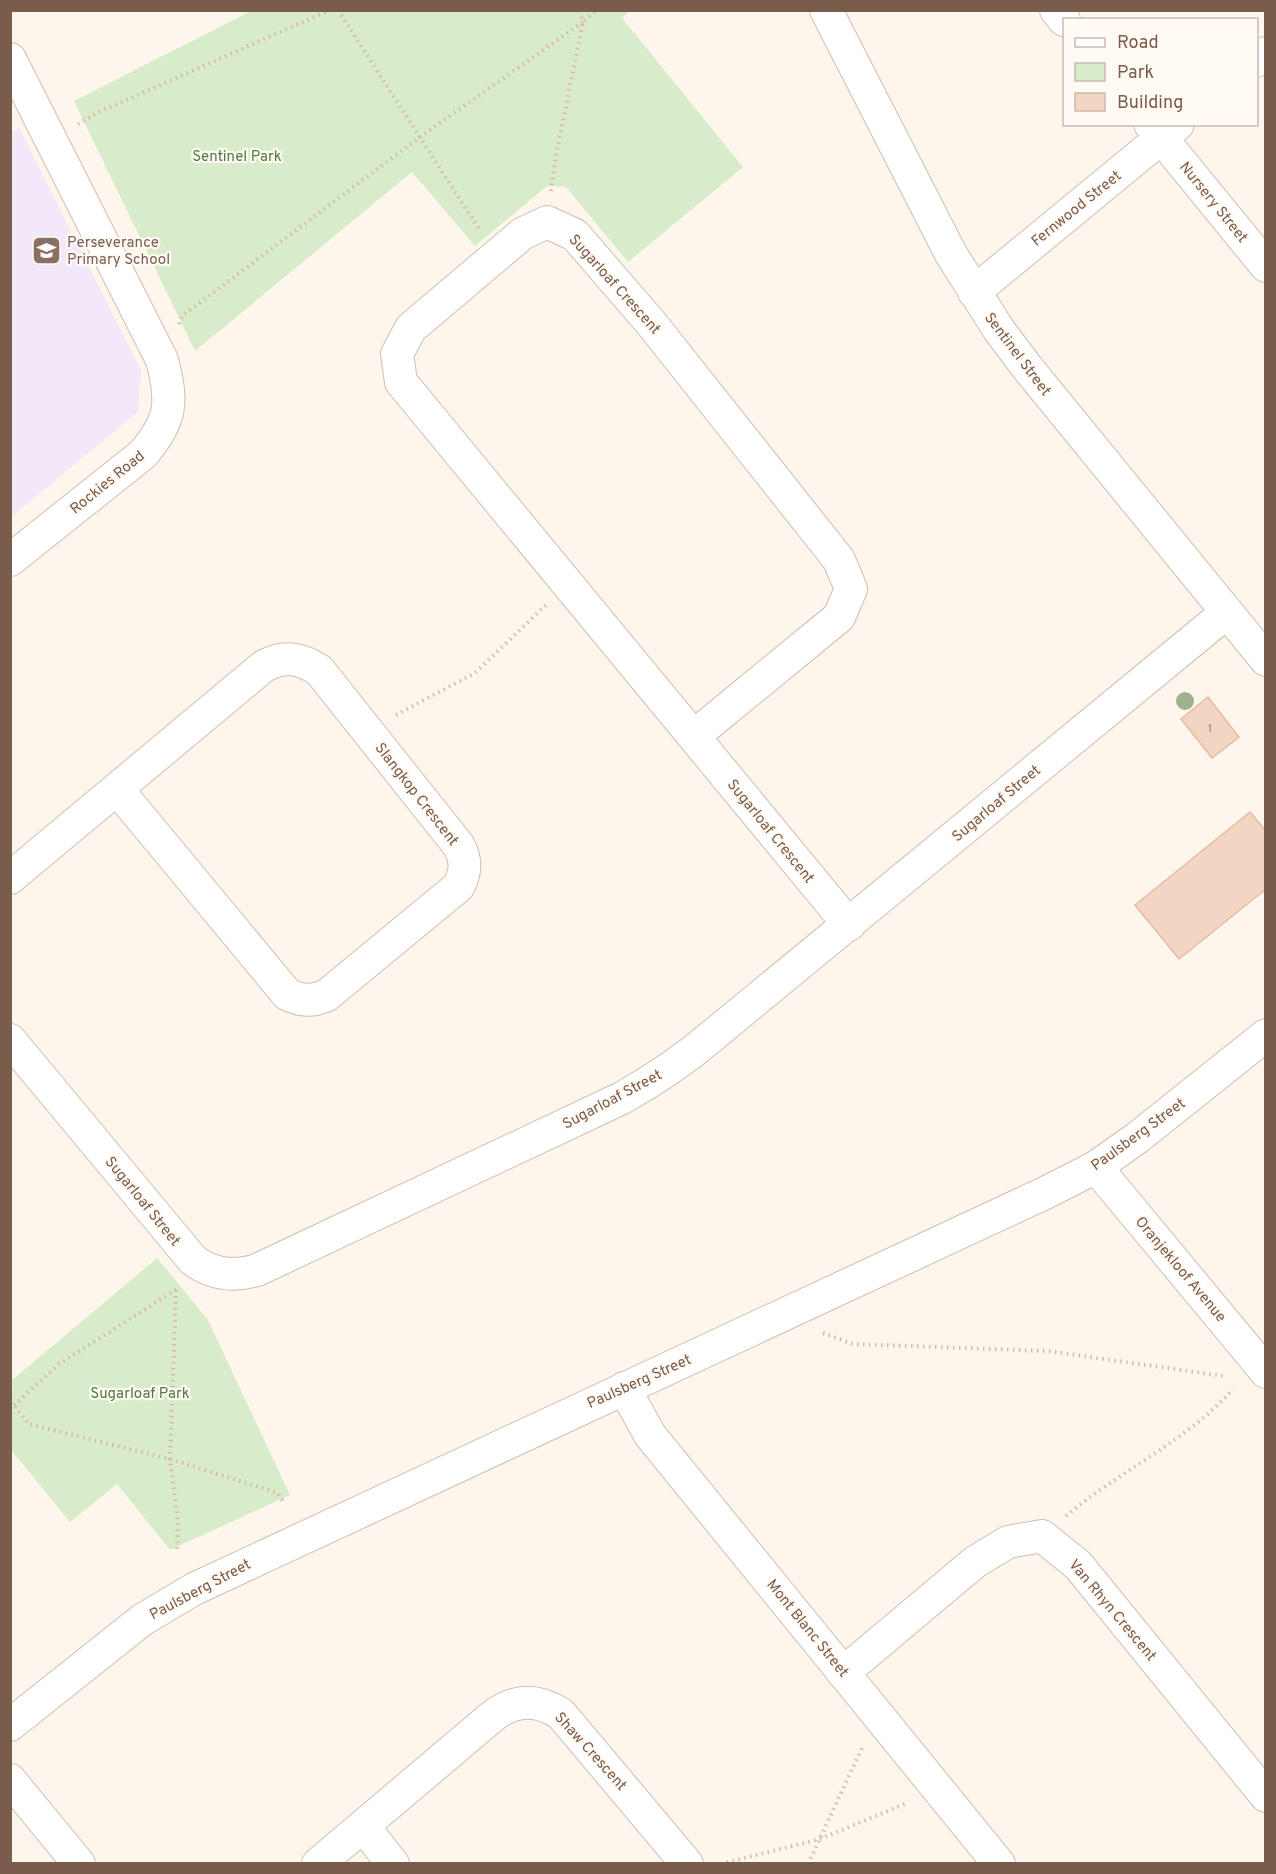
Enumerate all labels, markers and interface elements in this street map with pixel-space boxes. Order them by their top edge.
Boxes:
legend [1063,18,1258,126]
text: Road [1117,32,1159,55]
text: Park [1117,62,1154,85]
text: Building [1117,92,1183,115]
park label: Sentinel Park [192,148,282,167]
street label: Nursery Street [1174,159,1251,247]
street label: Fernwood Street [1028,167,1126,251]
street label: Sugarloaf Crescent [564,231,664,339]
place label: Perseverance Primary School [67,234,170,270]
school or university icon: Perseverance Primary School [30,235,62,267]
street label: Sentinel Street [979,309,1054,400]
street label: Rockies Road [67,447,149,519]
house number: 1 [1208,721,1212,737]
street label: Slangkop Crescent [370,740,462,850]
street label: Sugarloaf Street [949,762,1045,847]
street label: Sugarloaf Crescent [722,776,818,888]
street label: Sugarloaf Street [560,1066,666,1135]
street label: Paulsberg Street [1088,1095,1190,1176]
street label: Sugarloaf Street [100,1153,184,1251]
street label: Oranjekloof Avenue [1130,1213,1230,1327]
street label: Paulsberg Street [585,1351,695,1414]
park label: Sugarloaf Park [90,1385,190,1404]
street label: Paulsberg Street [147,1556,255,1625]
street label: Van Rhyn Crescent [1064,1556,1160,1666]
street label: Mont Blanc Street [761,1576,852,1682]
street label: Shaw Crescent [550,1709,630,1795]

